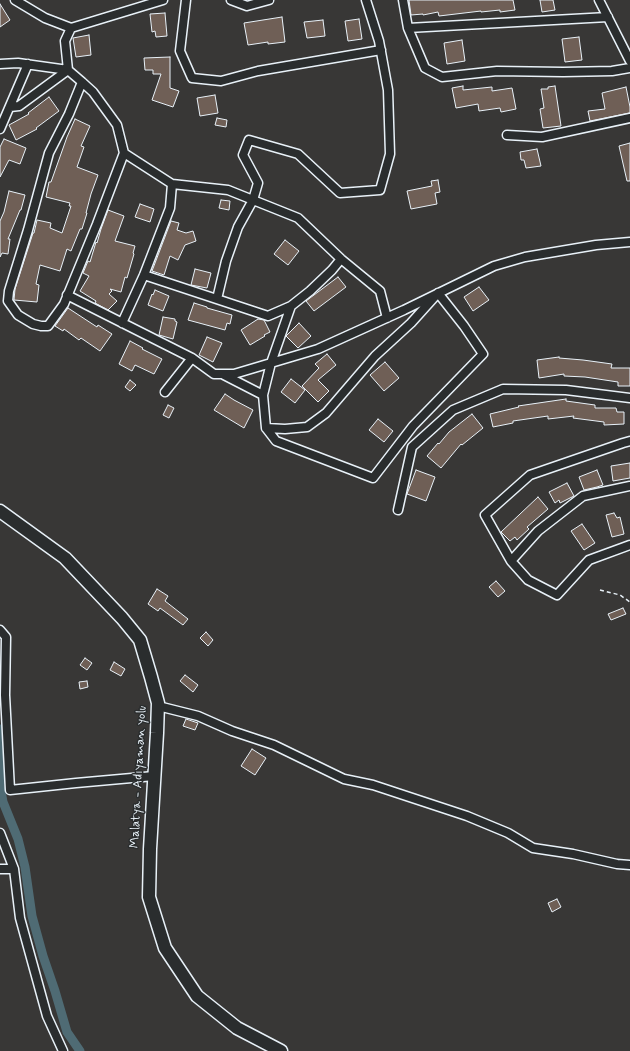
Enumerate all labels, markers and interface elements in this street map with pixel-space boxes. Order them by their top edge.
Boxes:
street label: Malatya - Adıyaman yolu [127,705,151,849]

